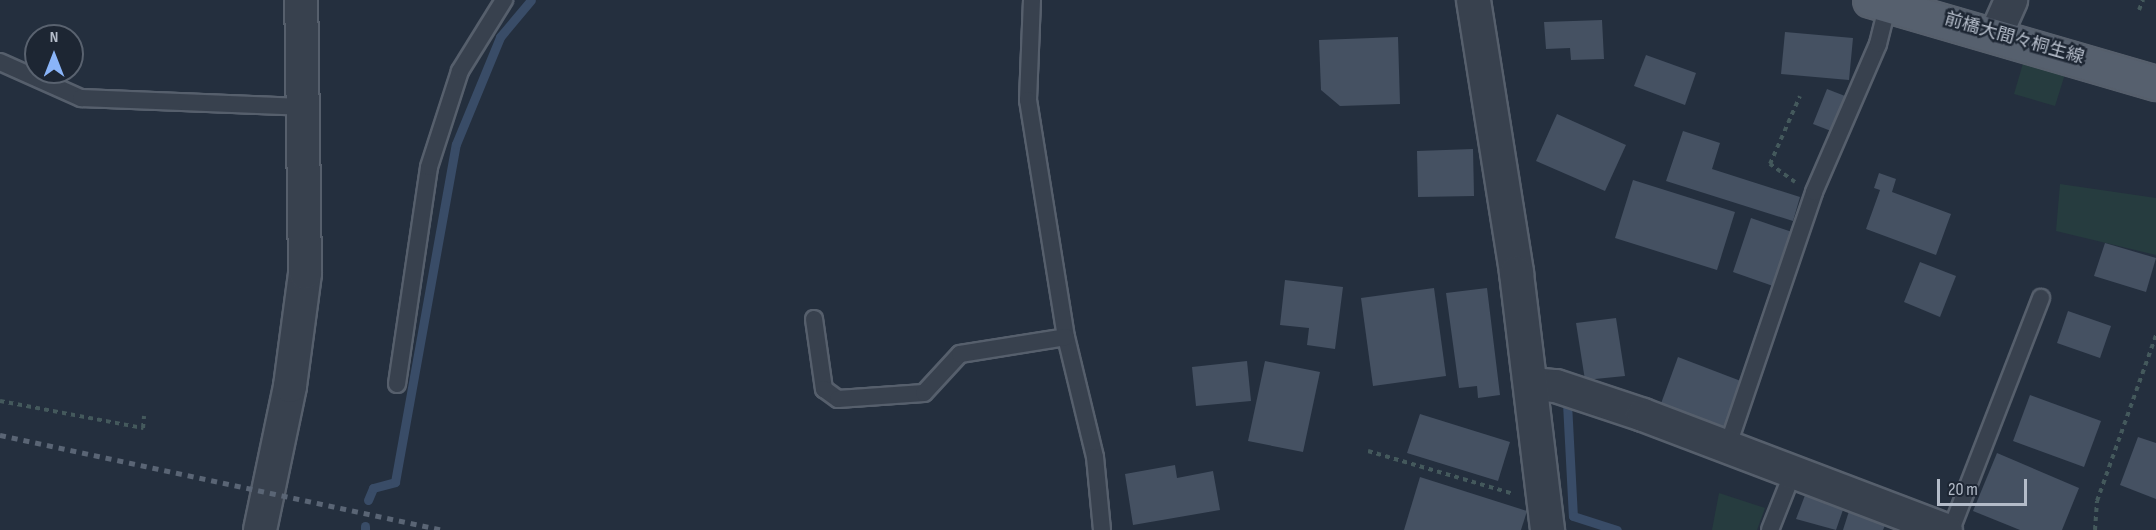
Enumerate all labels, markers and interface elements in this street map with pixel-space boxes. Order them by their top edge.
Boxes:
street label: 前橋大間々桐生線 [1942,9,2086,69]
north arrow [24,24,84,84]
text: N [50,28,58,47]
scale bar [1940,467,2030,505]
text: 20 m [1948,479,1978,500]

